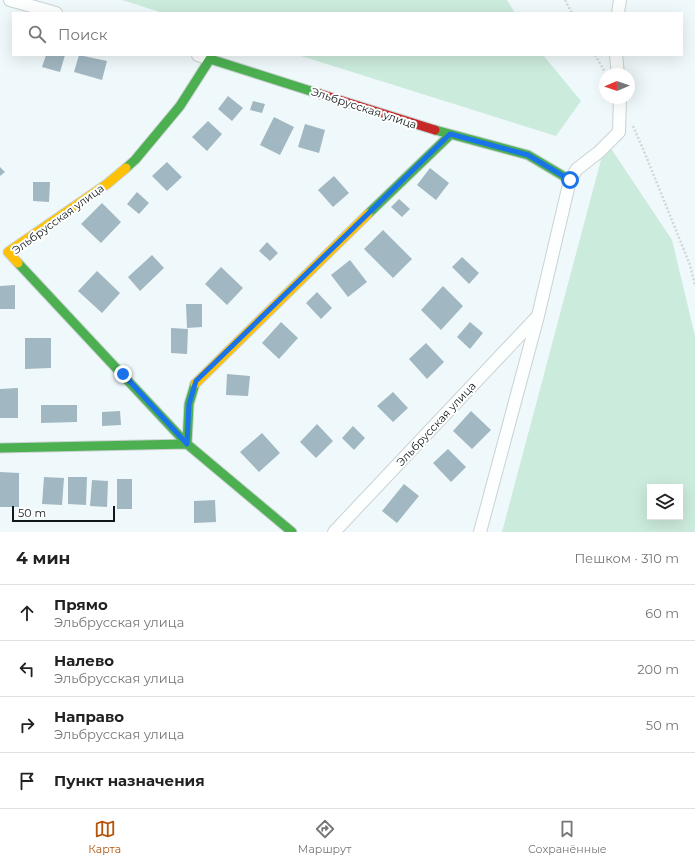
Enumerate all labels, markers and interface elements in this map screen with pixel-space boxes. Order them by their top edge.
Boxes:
search box [12,12,683,56]
icon: search [26,23,48,45]
text: Поиск [58,25,107,44]
north arrow [599,68,635,104]
street label: Эльбрусская улица [309,84,419,132]
route start [561,171,579,189]
street label: Эльбрусская улица [9,181,107,257]
route end [114,365,132,383]
street label: Эльбрусская улица [393,379,479,469]
map controls [647,484,683,520]
button: layers [647,484,683,520]
scale bar [12,504,115,523]
text: 50 m [18,506,46,520]
text: 4 мин [16,548,70,568]
text: Пешком · 310 m [574,550,679,566]
text: Прямо [54,595,108,614]
icon: ahead [16,602,38,624]
text: 60 m [645,605,679,621]
text: Эльбрусская улица [54,614,184,630]
text: Налево [54,651,114,670]
icon: left [16,658,38,680]
text: 200 m [637,661,679,677]
text: Эльбрусская улица [54,670,184,686]
text: Направо [54,707,124,726]
icon: right [16,714,38,736]
text: 50 m [646,717,679,733]
text: Эльбрусская улица [54,726,184,742]
icon: arrive [16,770,38,792]
text: Пункт назначения [54,771,205,790]
tab: Карта [88,818,121,856]
tab: Маршрут [298,818,351,856]
tab: Сохранённые [528,818,607,856]

